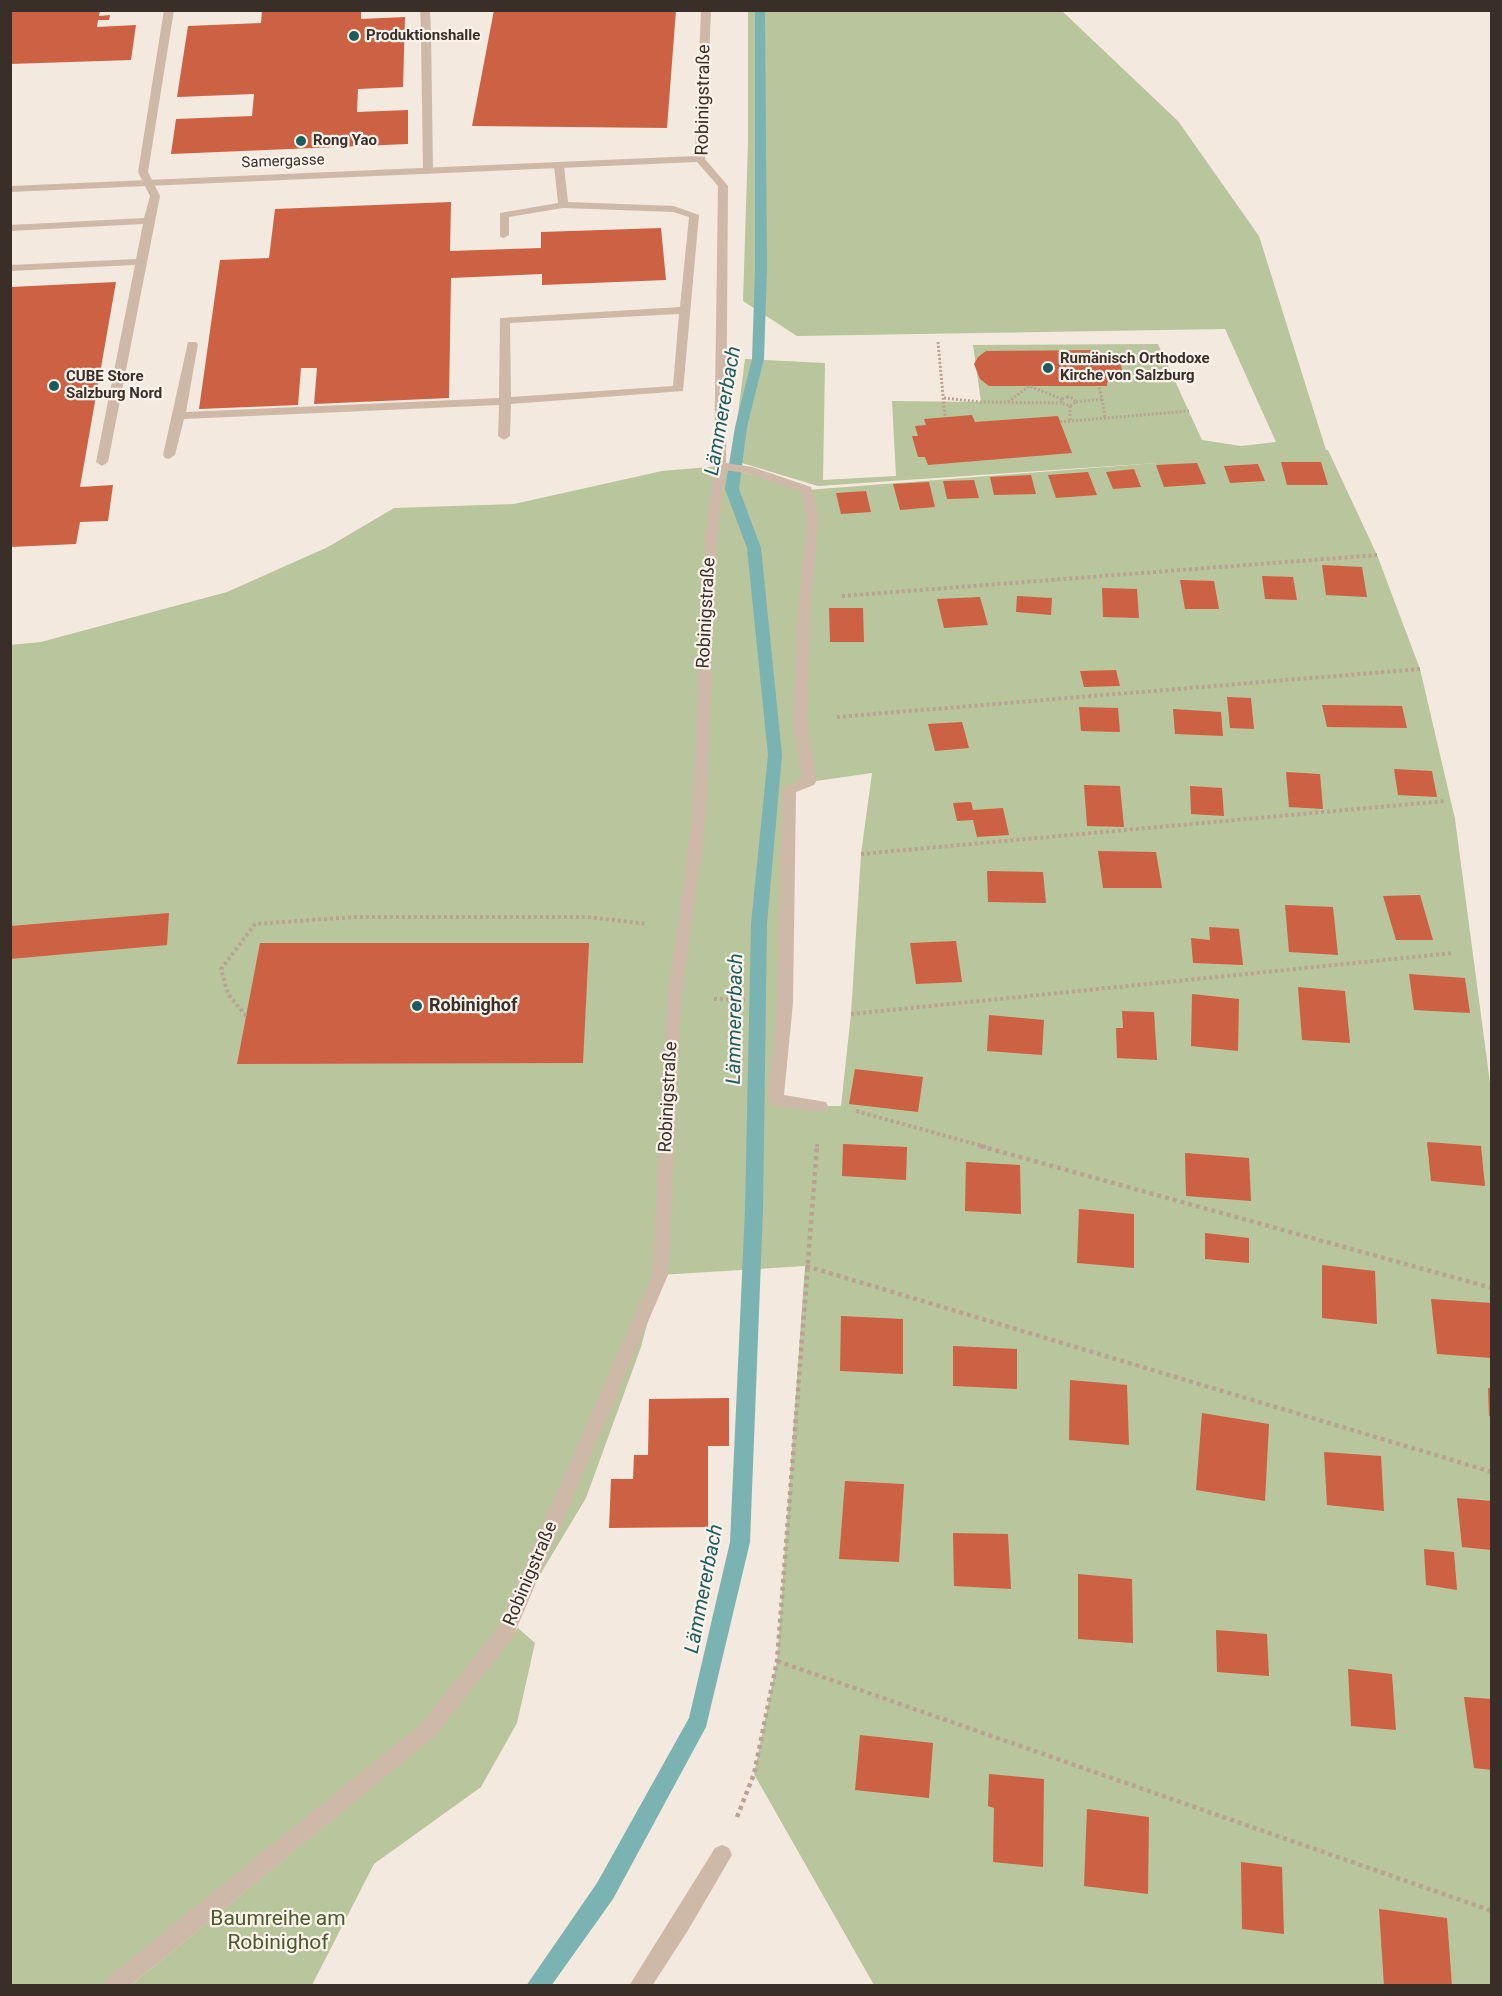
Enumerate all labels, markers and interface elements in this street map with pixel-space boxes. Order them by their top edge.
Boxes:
place label: Produktionshalle [366,27,480,45]
marker: Produktionshalle [347,29,361,43]
street label: Robinigstraße [692,44,716,156]
place label: Rong Yao [313,132,377,150]
marker: Rong Yao [294,134,308,148]
street label: Samergasse [241,152,325,172]
water label: Lämmererbach [701,344,747,478]
place label: Rumänisch Orthodoxe Kirche von Salzburg [1060,350,1210,385]
marker: Rumänisch Orthodoxe Kirche von Salzburg [1041,361,1055,375]
place label: CUBE Store Salzburg Nord [66,368,162,403]
marker: CUBE Store Salzburg Nord [47,379,61,393]
street label: Robinigstraße [693,557,721,669]
water label: Lämmererbach [723,953,749,1085]
place label: Robinighof [429,995,517,1017]
marker: Robinighof [410,999,424,1013]
street label: Robinigstraße [655,1041,683,1153]
street label: Robinigstraße [499,1519,563,1629]
water label: Lämmererbach [681,1522,729,1656]
park label: Baumreihe am Robinighof [210,1907,346,1957]

